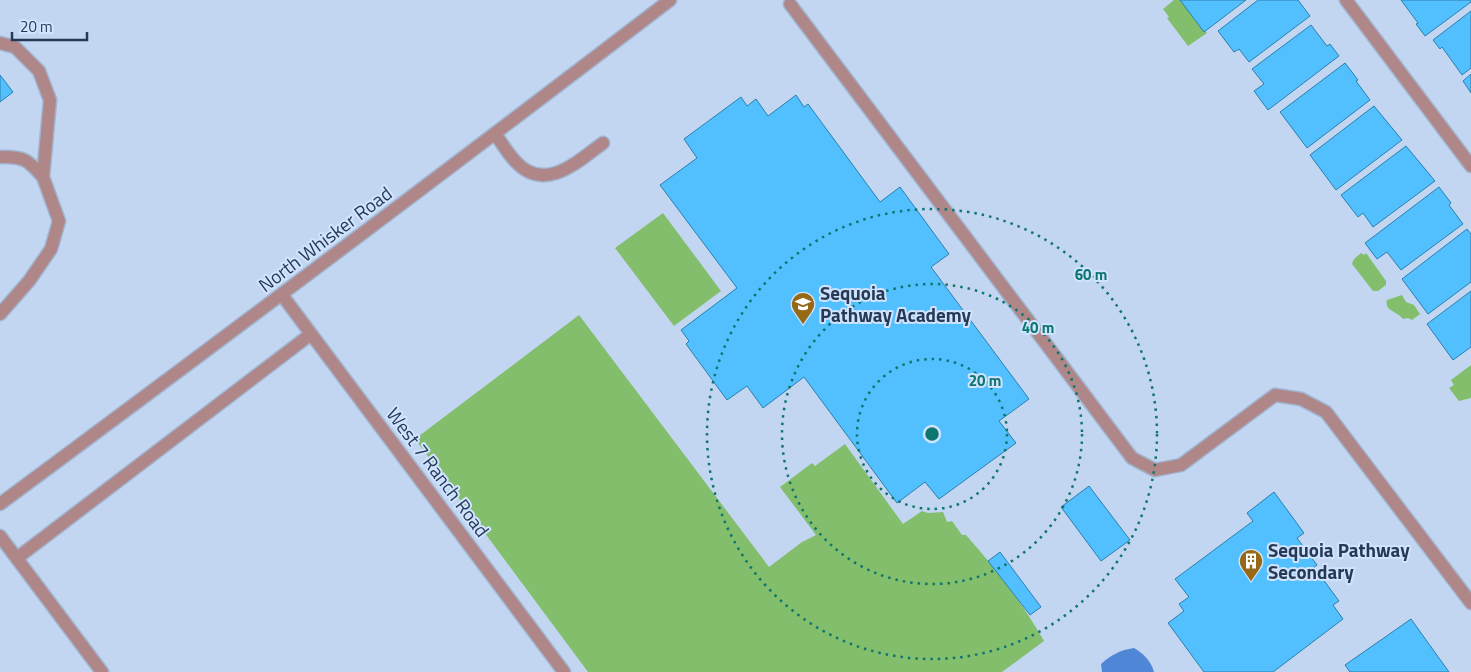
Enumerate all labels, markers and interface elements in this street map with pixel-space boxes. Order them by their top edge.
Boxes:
scale bar [12,10,88,42]
text: 20 m [20,15,53,38]
street label: North Whisker Road [252,179,398,299]
text: 60 m [1075,263,1107,286]
place label: Sequoia Pathway Academy [820,278,972,329]
school or university icon: Sequoia Pathway Academy [790,291,816,325]
text: 40 m [1022,316,1054,339]
text: 20 m [969,369,1001,392]
street label: West 7 Ranch Road [380,401,497,543]
centre of rings [923,425,941,443]
place label: Sequoia Pathway Secondary [1268,535,1410,586]
building icon: Sequoia Pathway Secondary [1238,548,1264,582]

